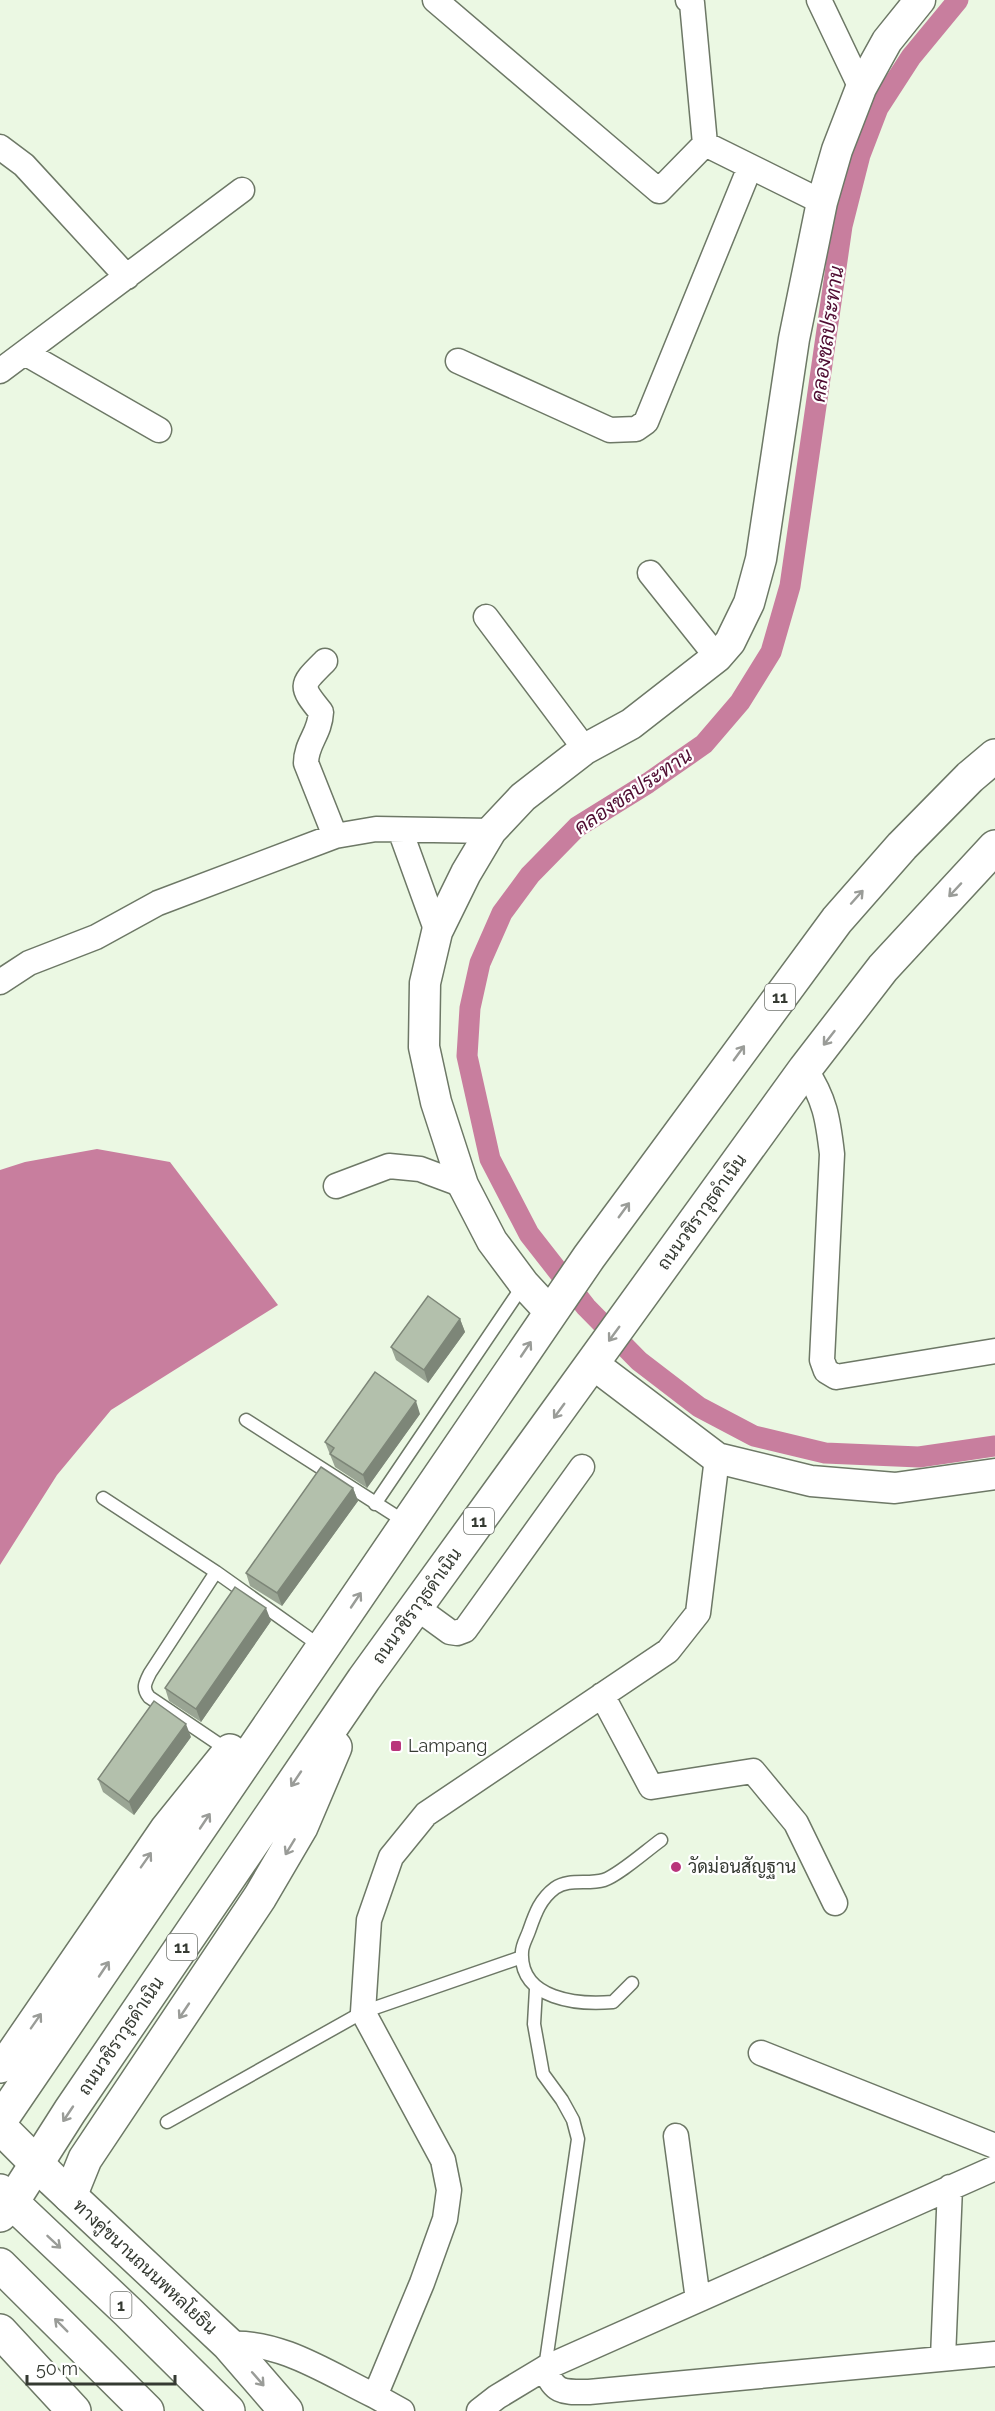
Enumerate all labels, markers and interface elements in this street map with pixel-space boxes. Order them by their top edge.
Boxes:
water label: คลองชลประทาน [806,264,848,404]
water label: คลองชลประทาน [569,743,697,839]
one-way arrow [948,882,962,897]
one-way arrow [850,890,864,905]
road number: 11 [765,984,795,1010]
one-way arrow [822,1030,835,1046]
one-way arrow [733,1045,745,1061]
street label: ถนนวชิราวุธดำเนิน [653,1150,752,1275]
one-way arrow [617,1202,630,1218]
one-way arrow [608,1325,620,1341]
one-way arrow [520,1341,532,1358]
one-way arrow [552,1403,565,1419]
road number: 11 [464,1508,494,1534]
street label: ถนนวชิราวุธดำเนิน [368,1544,467,1669]
one-way arrow [351,1592,363,1609]
place label: Lampang [408,1735,487,1756]
marker: Lampang [389,1739,403,1753]
one-way arrow [290,1771,302,1787]
one-way arrow [199,1814,211,1830]
one-way arrow [283,1838,295,1855]
one-way arrow [140,1852,152,1869]
place label: วัดม่อนสัญฐาน [688,1855,796,1879]
marker: วัดม่อนสัญฐาน [669,1860,683,1874]
road number: 11 [167,1934,197,1960]
one-way arrow [98,1961,110,1978]
street label: ถนนวชิราวุธดำเนิน [73,1973,169,2100]
one-way arrow [178,2002,190,2019]
one-way arrow [29,2012,42,2029]
one-way arrow [62,2105,74,2122]
street label: ทางคู่ขนานถนนพหลโยธิน [67,2193,223,2341]
one-way arrow [46,2235,61,2249]
road number: 1 [110,2292,132,2318]
one-way arrow [54,2318,69,2333]
scale bar [27,2348,176,2386]
text: 50 m [36,2358,78,2379]
one-way arrow [251,2371,265,2386]

